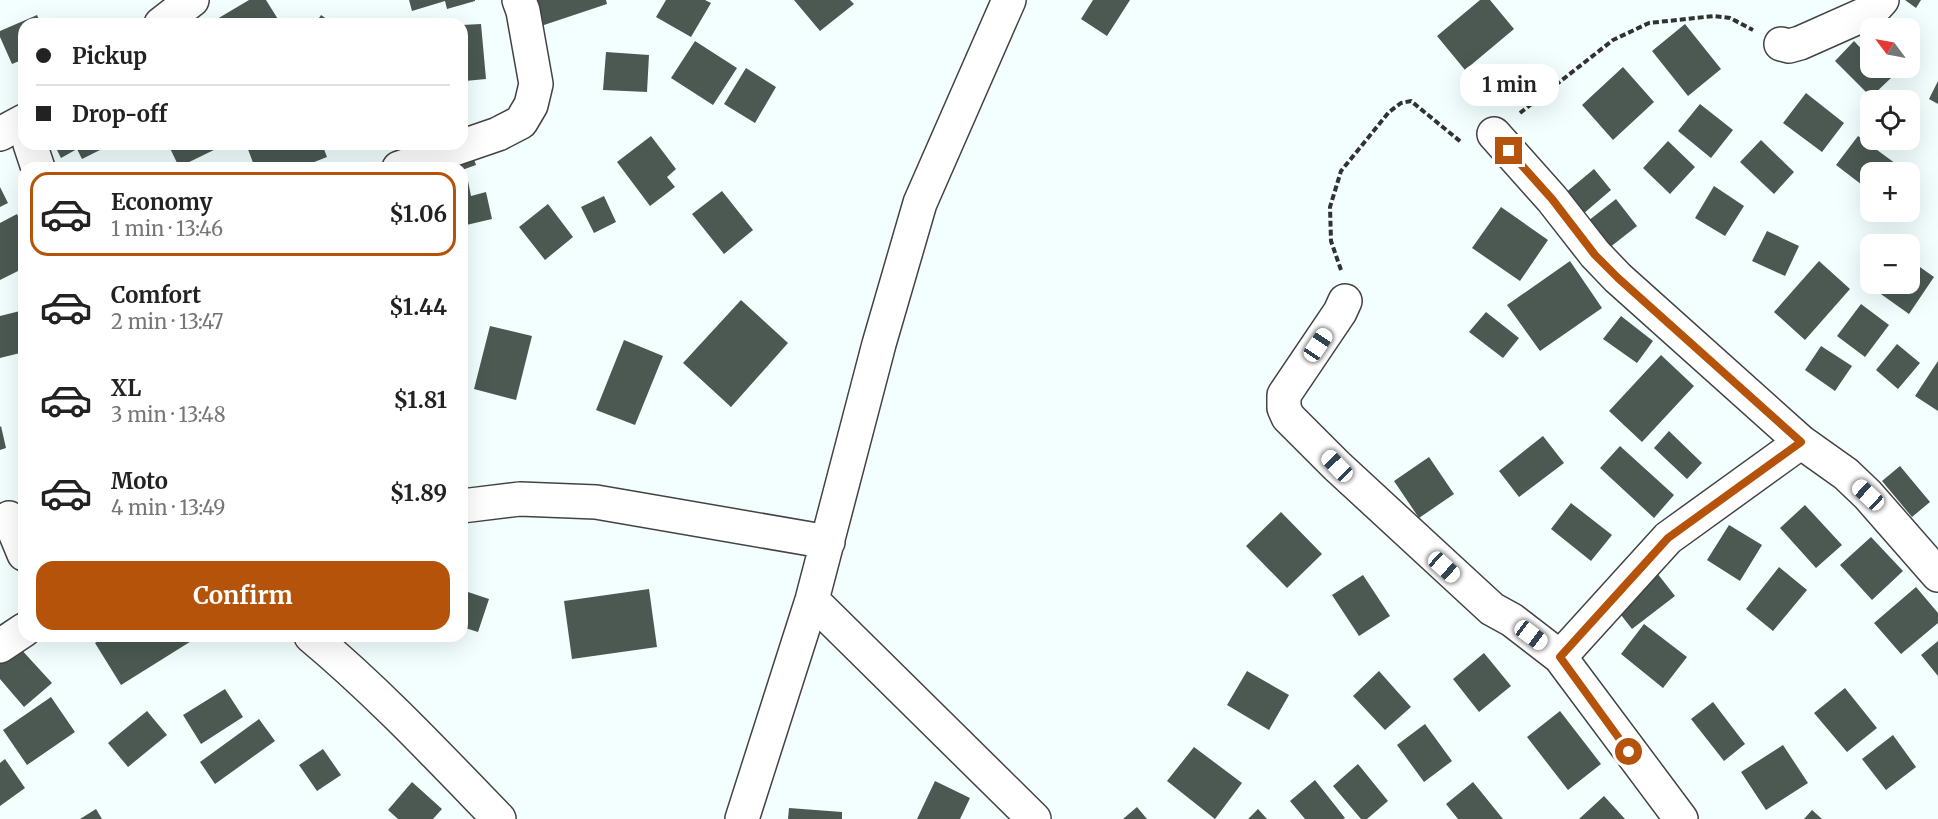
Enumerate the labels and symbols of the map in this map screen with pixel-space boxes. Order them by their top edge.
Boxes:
north arrow [1860,18,1920,78]
callout: 1 min [1460,64,1558,106]
route end [1495,137,1522,164]
car [1300,325,1336,365]
car [1318,447,1356,485]
car [1849,476,1887,514]
car [1425,548,1463,586]
car [1511,617,1551,653]
route start [1615,738,1642,765]

